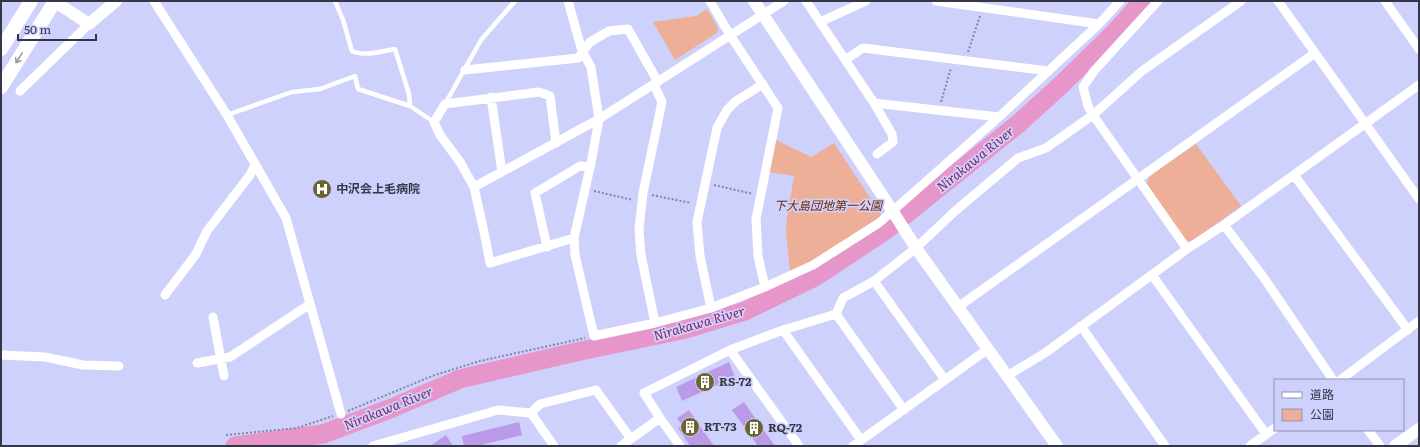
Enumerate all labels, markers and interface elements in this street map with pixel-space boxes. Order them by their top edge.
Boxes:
scale bar [18,16,96,42]
text: 50 m [24,20,51,38]
one-way arrow [15,52,23,63]
water label: Nirakawa River [932,122,1017,196]
hospital icon: 中沢会上毛病院 [311,178,333,200]
place label: 中沢会上毛病院 [336,179,420,197]
park label: 下大島団地第一公園 [774,196,884,214]
water label: Nirakawa River [651,300,747,345]
building icon: RS-72 [694,371,716,393]
place label: RS-72 [719,372,752,390]
legend [1274,379,1404,431]
water label: Nirakawa River [341,381,435,434]
text: 道路 [1310,385,1334,403]
text: 公園 [1310,405,1334,423]
building icon: RT-73 [679,416,701,438]
place label: RT-73 [704,417,737,435]
building icon: RQ-72 [743,417,765,439]
place label: RQ-72 [768,418,803,436]

